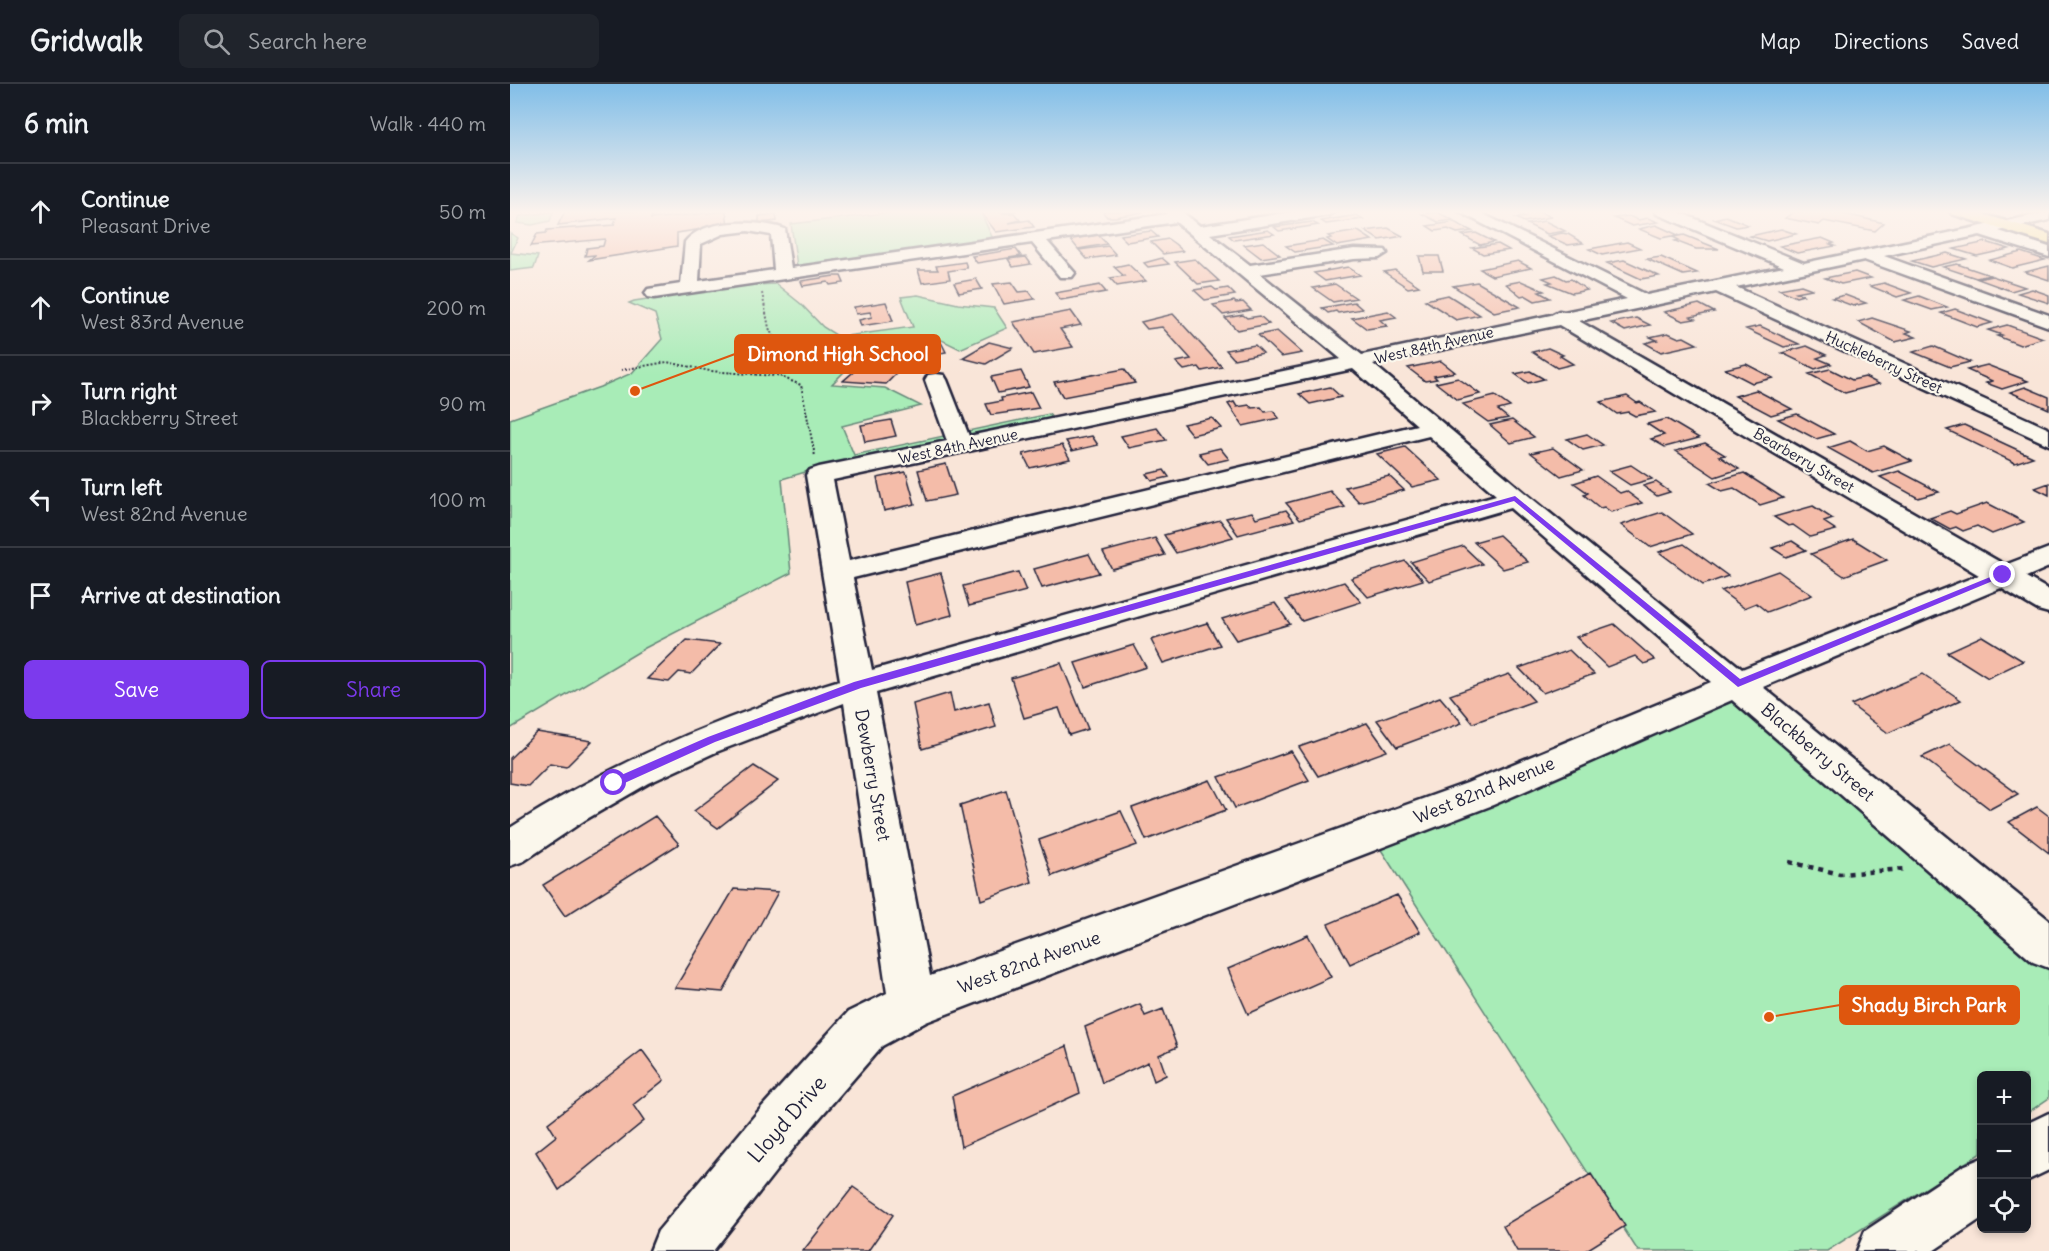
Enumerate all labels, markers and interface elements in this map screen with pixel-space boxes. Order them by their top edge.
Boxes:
search box [179,14,599,68]
text: Gridwalk [30,23,143,59]
icon: search [200,25,233,58]
text: Search here [248,27,367,55]
text: Map [1760,28,1801,55]
text: Directions [1834,28,1928,55]
text: Saved [1961,28,2019,55]
text: 6 min [24,107,89,140]
text: Walk · 440 m [370,111,486,136]
text: Continue [81,185,170,213]
icon: ahead [24,195,57,228]
text: 50 m [439,199,486,224]
text: Pleasant Drive [81,213,210,238]
text: Continue [81,281,170,309]
icon: ahead [24,291,57,324]
text: 200 m [426,295,486,320]
text: West 83rd Avenue [81,309,244,334]
street label: West 84th Avenue [1373,322,1495,368]
street label: Huckleberry Street [1822,327,1946,397]
callout: Dimond High School [735,335,940,373]
text: Dimond High School [747,341,929,366]
text: Turn right [81,377,177,405]
icon: right [24,387,57,420]
text: 90 m [439,391,486,416]
text: Blackberry Street [81,405,238,430]
street label: Bearberry Street [1750,423,1858,497]
street label: West 84th Avenue [897,424,1019,468]
text: Turn left [81,473,162,501]
icon: left [24,483,57,516]
text: 100 m [429,487,486,512]
text: West 82nd Avenue [81,501,247,526]
route end [1989,561,2015,587]
icon: arrive [24,579,57,612]
text: Arrive at destination [81,581,281,609]
button: Save [24,660,249,719]
button: Share [261,660,486,719]
street label: Blackberry Street [1757,698,1879,806]
street label: Dewberry Street [850,707,896,843]
street label: West 82nd Avenue [1410,751,1558,829]
route start [600,769,626,795]
street label: West 82nd Avenue [955,926,1103,998]
callout: Shady Birch Park [1840,986,2019,1024]
text: Shady Birch Park [1851,992,2007,1017]
street label: Lloyd Drive [742,1070,832,1168]
map controls [1977,1071,2031,1233]
button: + [1977,1071,2031,1125]
button: − [1977,1125,2031,1179]
button: locate [1977,1179,2031,1233]

